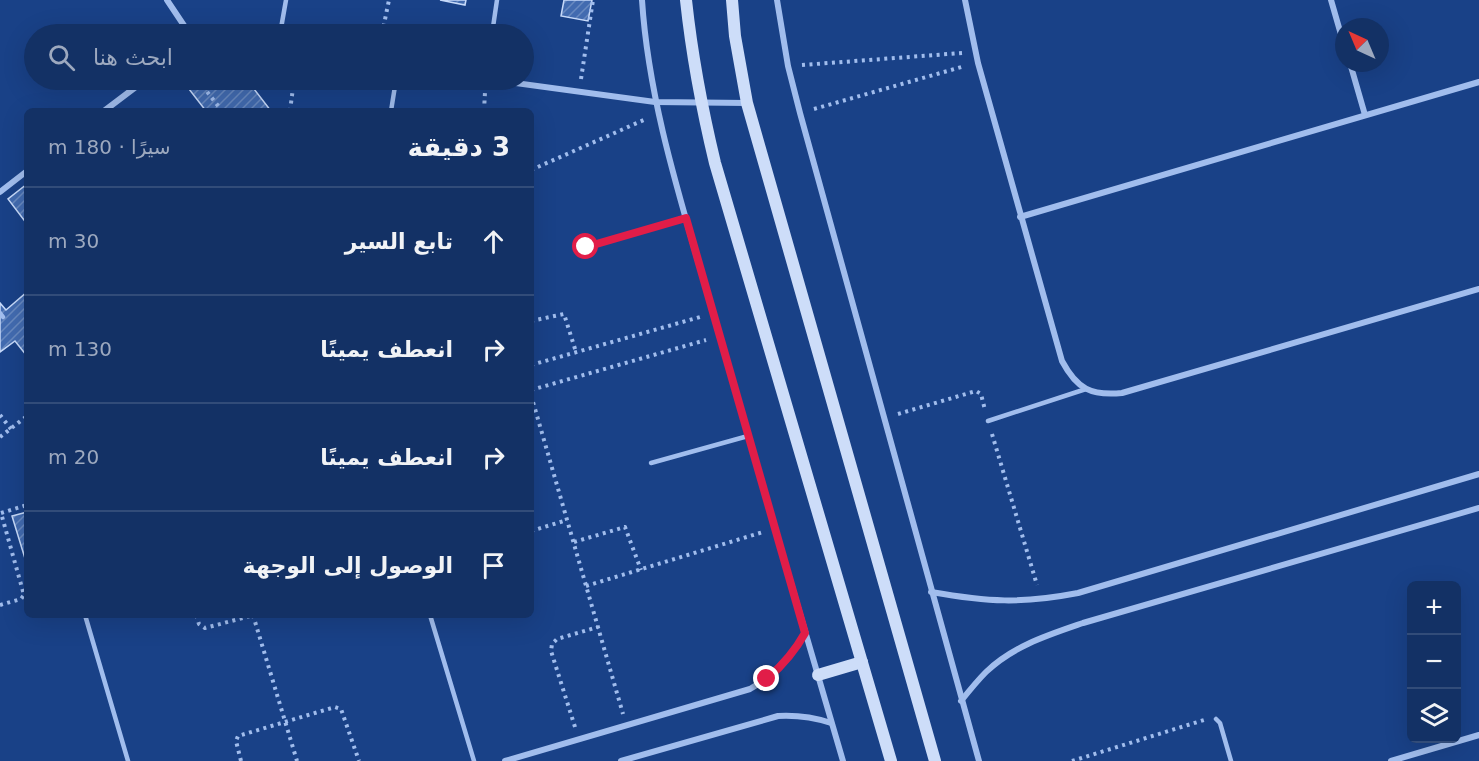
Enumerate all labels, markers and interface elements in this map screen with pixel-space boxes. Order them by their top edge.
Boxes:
north arrow [1335,18,1389,72]
search box [24,24,534,90]
icon: search [45,41,78,74]
text: ابحث هنا [93,45,173,70]
text: 3 دقيقة [407,132,510,162]
text: سيرًا · 180 m [48,135,171,159]
icon: ahead [477,225,510,258]
text: 30 m [48,229,99,253]
text: تابع السير [345,229,453,254]
route start [572,233,598,259]
icon: right [477,333,510,366]
text: 130 m [48,337,112,361]
text: انعطف يمينًا [320,337,453,362]
icon: right [477,441,510,474]
text: 20 m [48,445,99,469]
text: انعطف يمينًا [320,445,453,470]
icon: arrive [477,549,510,582]
text: الوصول إلى الوجهة [243,553,453,578]
map controls [1407,581,1461,743]
button: + [1407,581,1461,635]
button: − [1407,635,1461,689]
route end [753,665,779,691]
button: layers [1407,689,1461,743]

